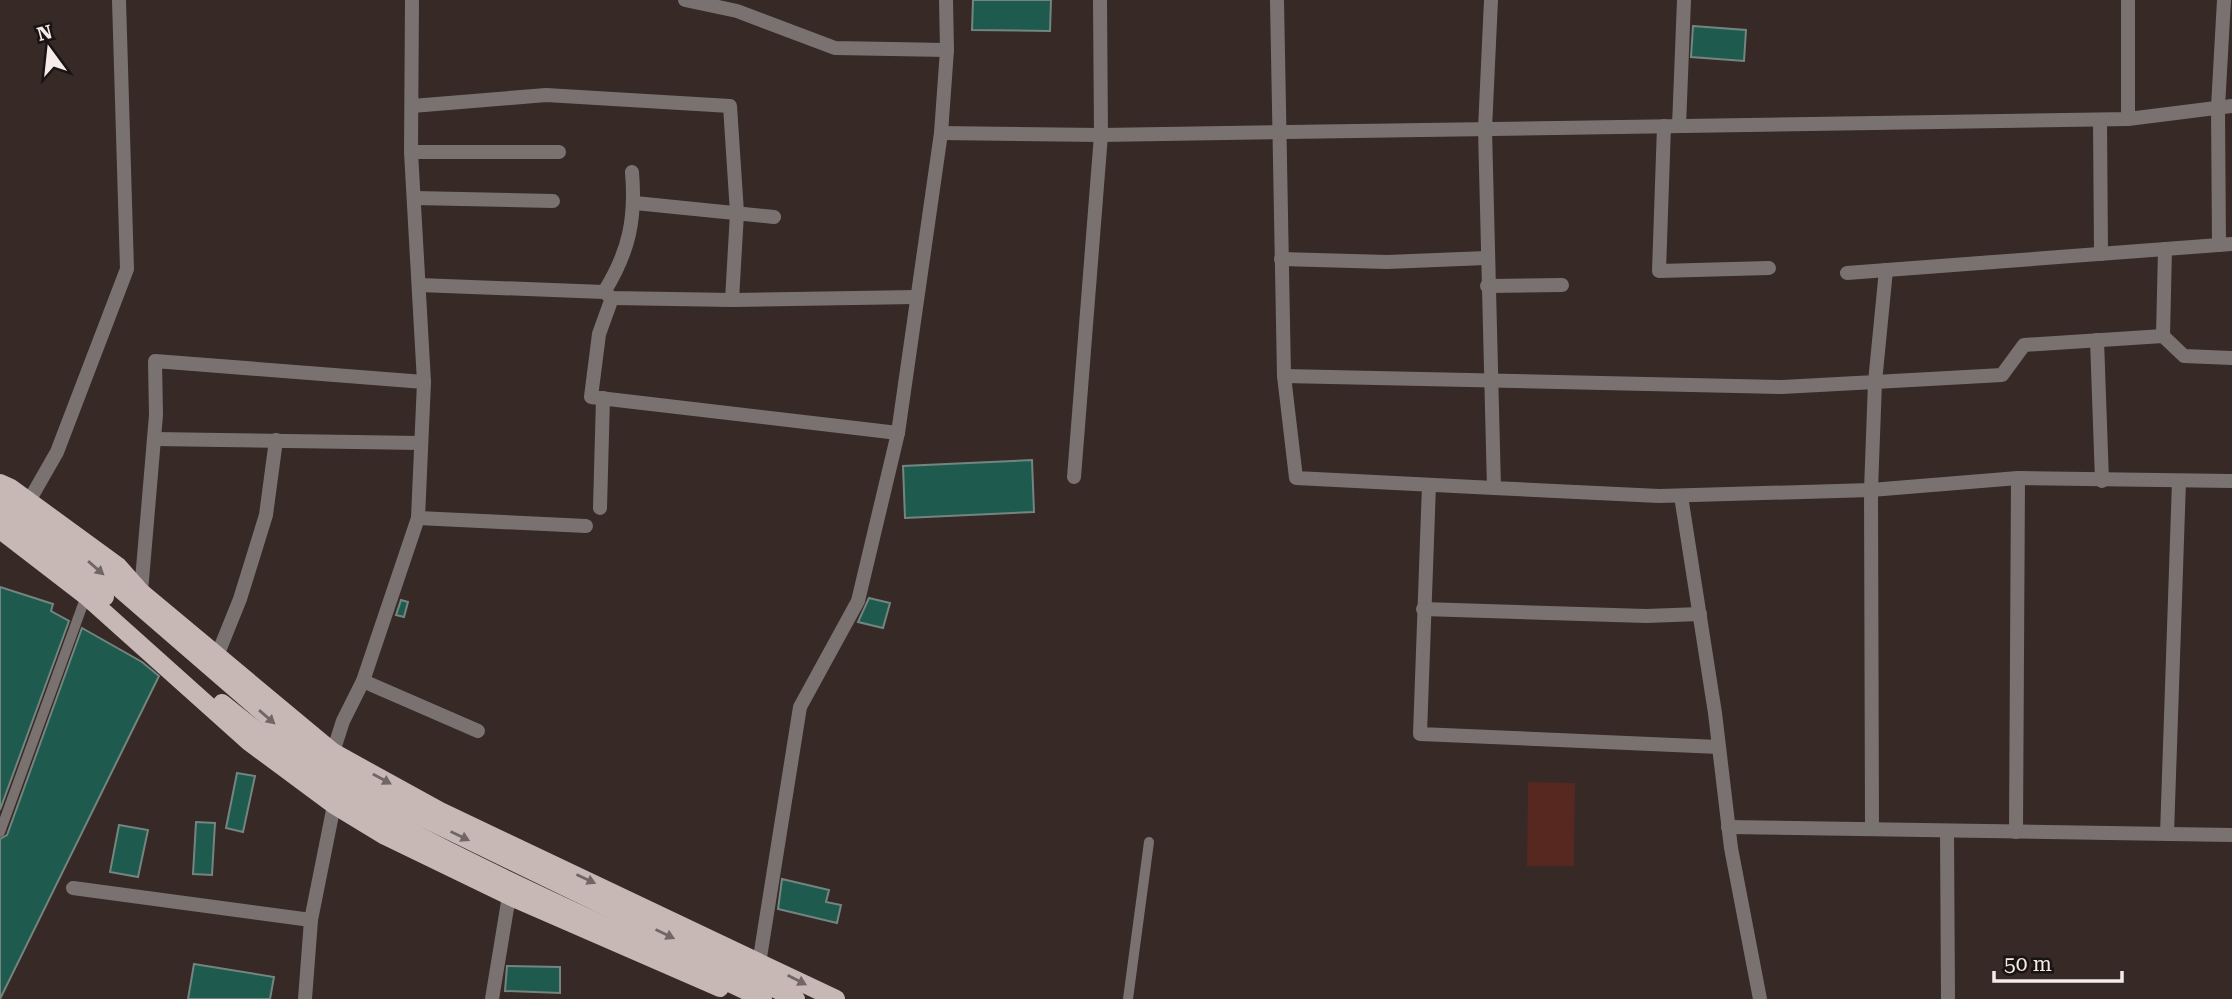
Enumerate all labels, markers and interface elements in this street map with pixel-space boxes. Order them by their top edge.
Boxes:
north arrow [14,14,84,84]
text: N [35,20,55,46]
one-way arrow [87,560,104,575]
one-way arrow [259,709,276,724]
one-way arrow [372,773,391,785]
one-way arrow [450,830,470,842]
one-way arrow [576,873,596,885]
one-way arrow [655,928,675,940]
scale bar [1994,940,2122,984]
text: 50 m [2004,952,2052,976]
one-way arrow [787,974,807,985]

